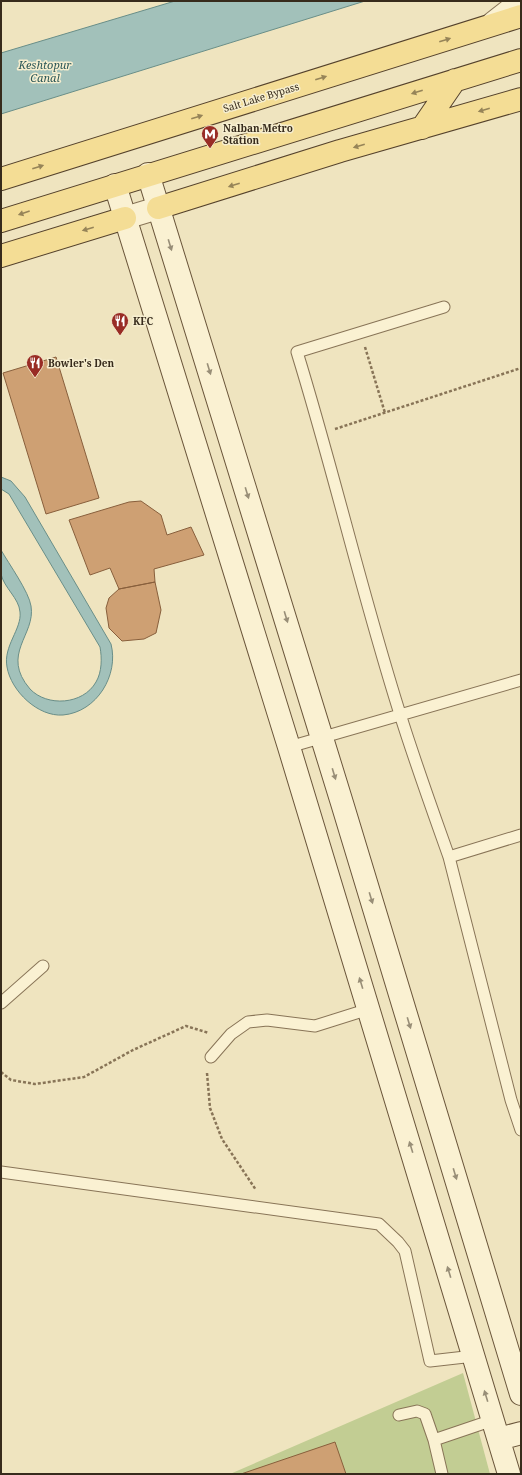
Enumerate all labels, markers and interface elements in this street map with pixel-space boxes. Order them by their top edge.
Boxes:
one-way arrow [439,37,451,43]
water label: Keshtopur Canal [17,57,72,85]
one-way arrow [315,75,327,81]
street label: Salt Lake Bypass [221,79,301,115]
one-way arrow [410,89,422,95]
one-way arrow [477,107,489,113]
one-way arrow [191,114,203,120]
place label: Nalban Metro Station [223,121,293,147]
metro station icon: Nalban Metro Station [200,124,220,149]
one-way arrow [352,143,364,149]
one-way arrow [32,163,44,169]
one-way arrow [228,182,240,188]
one-way arrow [18,210,30,216]
one-way arrow [82,226,94,232]
one-way arrow [167,239,173,251]
restaurant icon: KFC [110,311,130,336]
place label: KFC [133,314,154,328]
restaurant icon: Bowler's Den [25,353,45,378]
place label: Bowler's Den [48,356,115,370]
one-way arrow [206,363,212,375]
one-way arrow [244,487,250,499]
one-way arrow [283,612,289,624]
one-way arrow [331,768,337,780]
one-way arrow [368,893,374,905]
one-way arrow [358,976,364,988]
one-way arrow [406,1017,412,1029]
one-way arrow [408,1141,414,1153]
one-way arrow [452,1168,458,1180]
one-way arrow [446,1266,452,1278]
one-way arrow [483,1390,489,1402]

